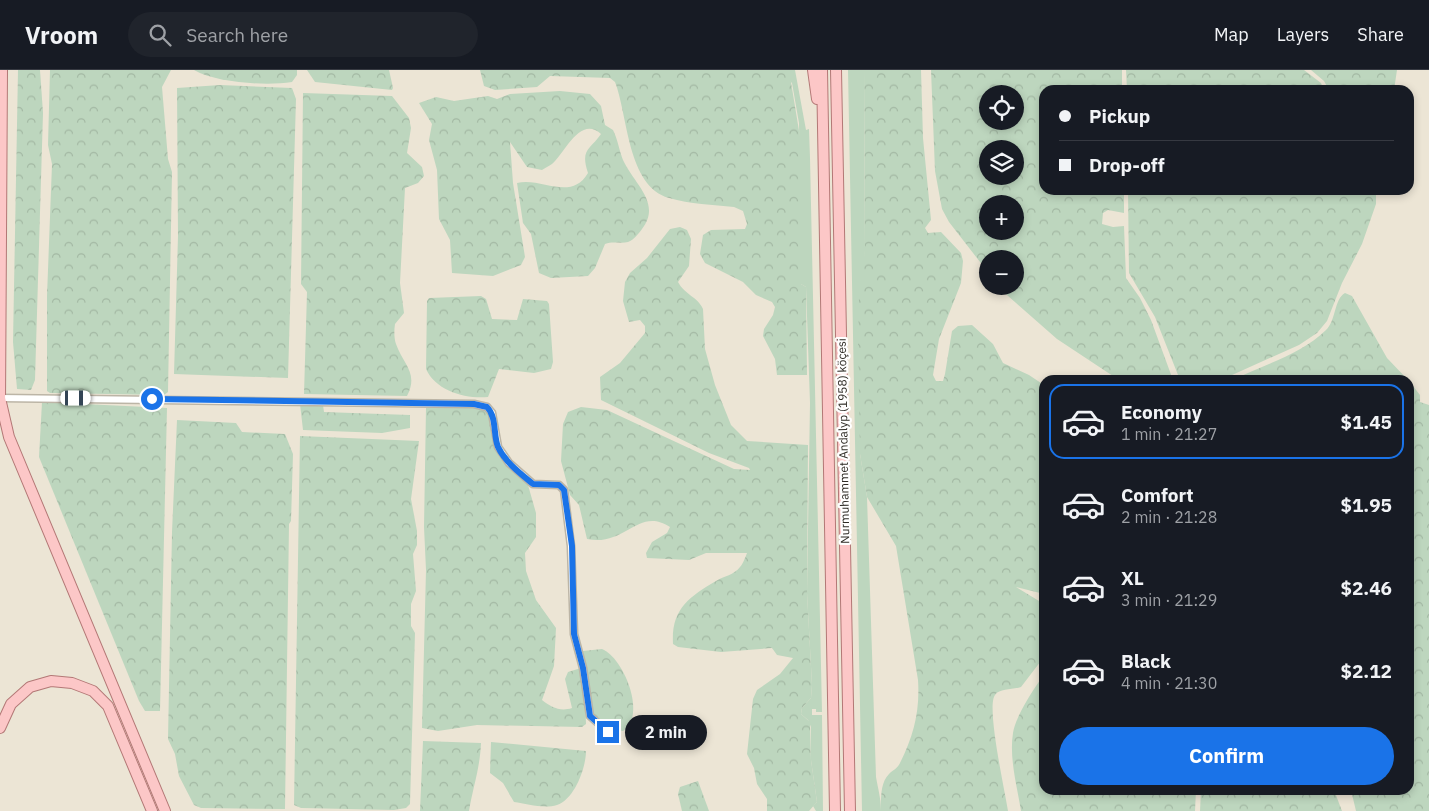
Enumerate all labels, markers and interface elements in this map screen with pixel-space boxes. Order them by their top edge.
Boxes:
search box [128,12,478,57]
text: Vroom [25,19,98,51]
icon: search [146,21,174,49]
text: Search here [186,23,288,47]
text: Map [1214,23,1249,46]
text: Layers [1277,23,1329,46]
text: Share [1357,23,1404,46]
map controls [979,85,1024,295]
button: locate [979,85,1024,130]
text: Pickup [1089,104,1150,128]
button: layers [979,140,1024,185]
text: Drop-off [1089,153,1165,177]
button: + [979,195,1024,240]
button: − [979,250,1024,295]
street label: Nurmuhammet Andalyp (1958) köçesi [834,338,852,544]
route start [141,388,163,410]
car [61,391,91,406]
icon: car [1061,399,1106,444]
text: Economy [1121,400,1202,424]
text: $1.45 [1340,410,1392,434]
text: 1 min · 21:27 [1121,424,1217,444]
icon: car [1061,482,1106,527]
text: Comfort [1121,483,1194,507]
text: $1.95 [1340,493,1392,517]
text: 2 min · 21:28 [1121,507,1217,527]
icon: car [1061,565,1106,610]
text: XL [1121,566,1144,590]
text: $2.46 [1340,576,1392,600]
text: 3 min · 21:29 [1121,590,1217,610]
icon: car [1061,648,1106,693]
text: Black [1121,649,1171,673]
text: $2.12 [1340,659,1392,683]
text: 4 min · 21:30 [1121,673,1217,693]
callout: 2 min [626,714,708,750]
route end [597,721,619,743]
text: 2 min [645,722,687,742]
button: Confirm [1059,727,1394,785]

